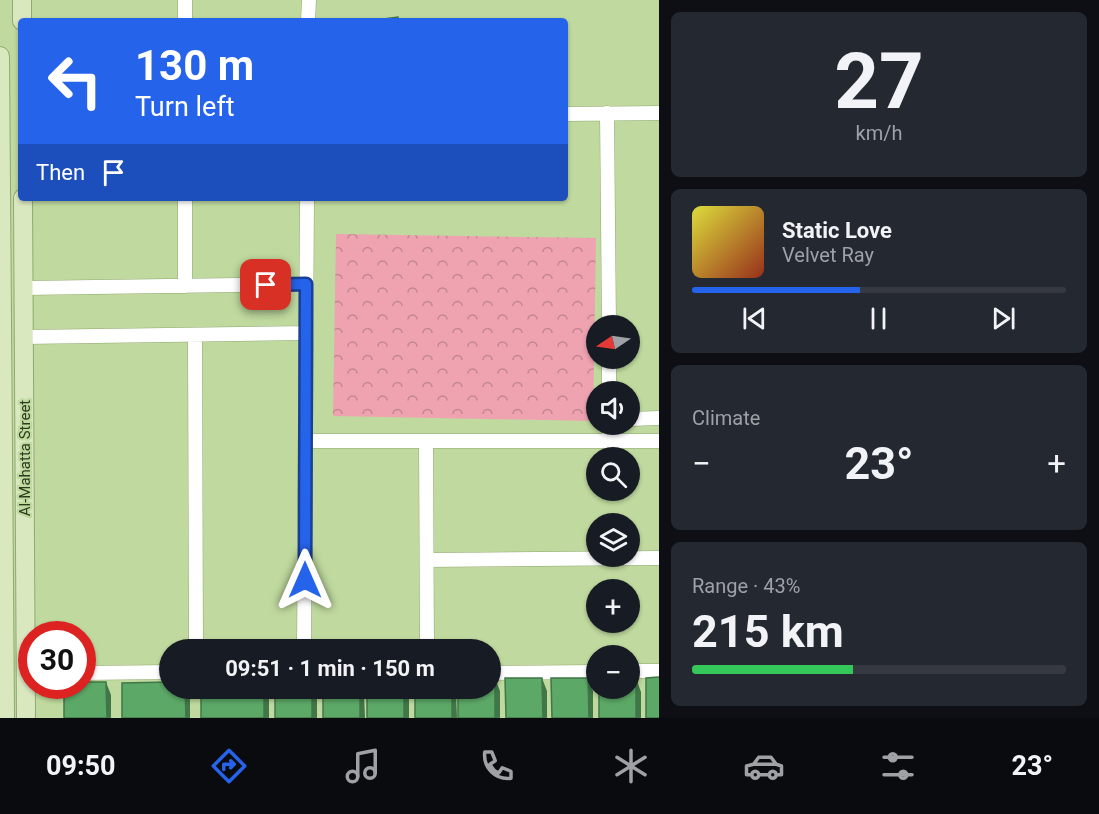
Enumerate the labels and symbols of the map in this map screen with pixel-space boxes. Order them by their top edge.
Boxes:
pin [240,259,291,310]
north arrow [586,315,640,369]
street label: Al-Mahatta Street [16,400,34,516]
position arrow [273,548,337,612]
speed limit sign: 30 [18,621,96,699]

